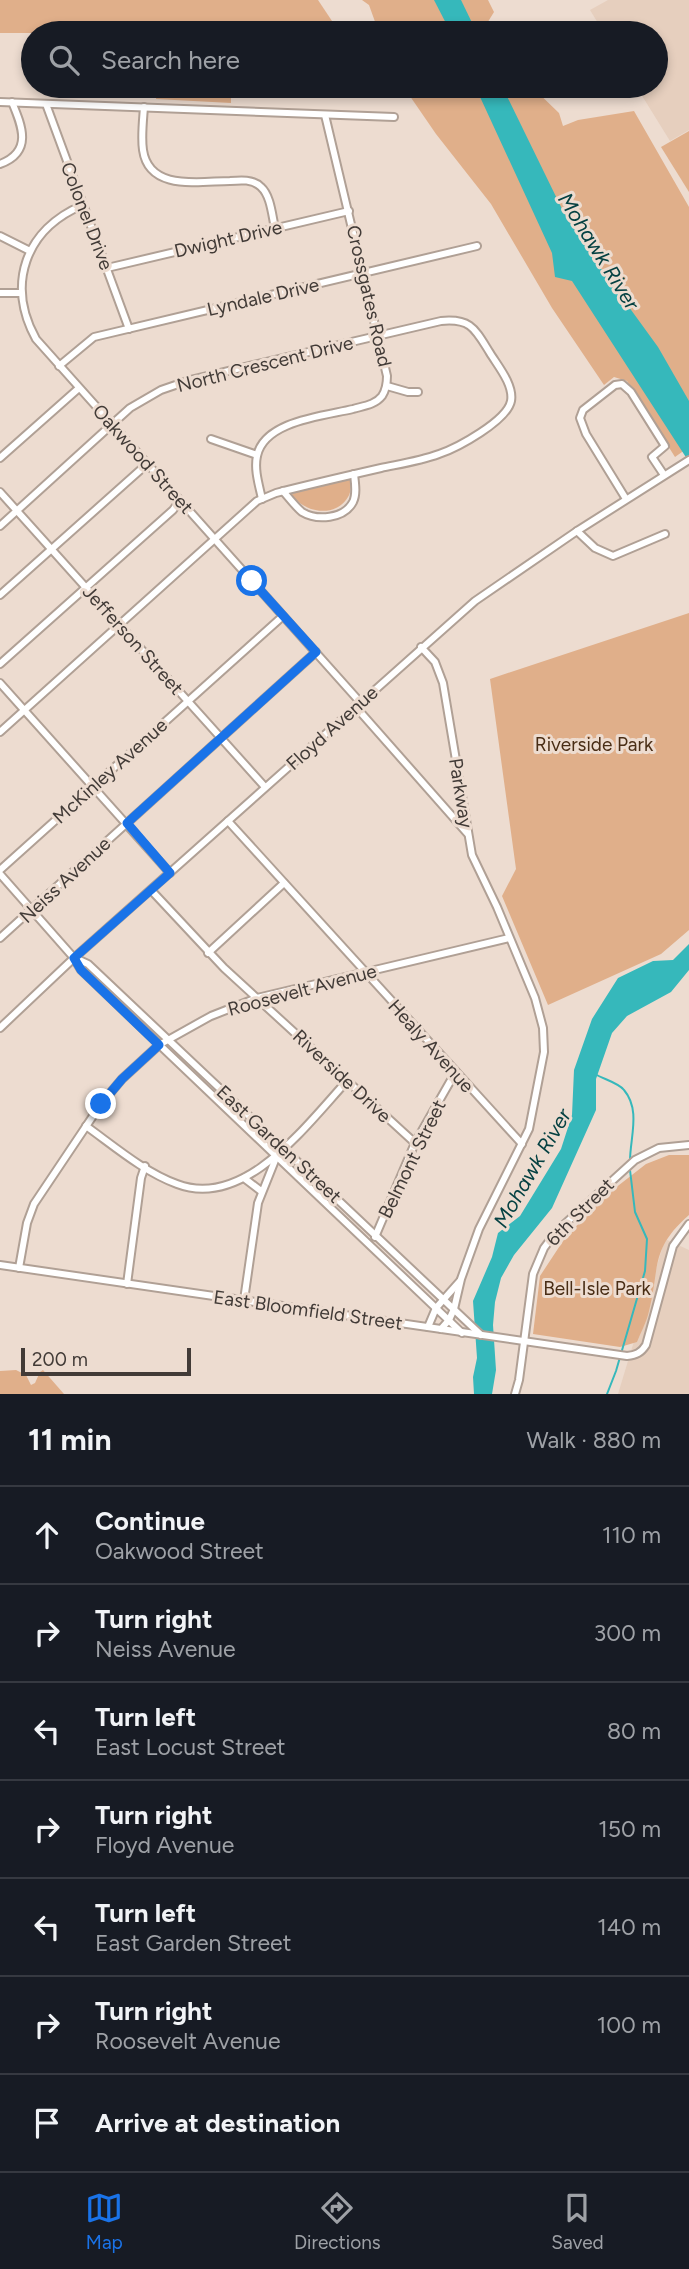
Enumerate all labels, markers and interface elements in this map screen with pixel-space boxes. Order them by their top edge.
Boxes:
search box [21,21,668,98]
icon: search [45,41,83,79]
text: Search here [101,44,240,76]
street label: Colonel Drive [56,159,118,273]
water label: Mohawk River [553,188,645,315]
street label: Dwight Drive [172,215,284,263]
street label: Crossgates Road [342,223,396,369]
street label: Lyndale Drive [205,273,321,321]
street label: North Crescent Drive [174,331,356,397]
street label: Oakwood Street [88,400,198,518]
route start [236,565,267,596]
street label: Jefferson Street [78,581,188,699]
street label: Floyd Avenue [282,681,382,775]
street label: McKinley Avenue [48,714,172,828]
park label: Riverside Park [535,733,654,756]
street label: Parkway [444,756,478,830]
street label: Neiss Avenue [15,832,115,928]
street label: Roosevelt Avenue [225,959,379,1021]
street label: Healy Avenue [383,995,479,1097]
street label: Riverside Drive [288,1025,396,1127]
street label: East Garden Street [212,1080,346,1208]
route end [85,1088,116,1119]
street label: Belmont Street [373,1096,451,1222]
water label: Mohawk River [488,1103,577,1232]
street label: 6th Street [541,1173,619,1251]
park label: Bell-Isle Park [543,1277,652,1300]
street label: East Bloomfield Street [212,1285,404,1335]
scale bar [21,1345,191,1377]
text: 200 m [32,1348,88,1371]
text: 11 min [28,1421,112,1458]
text: Walk · 880 m [526,1426,661,1454]
text: Continue [95,1505,205,1537]
icon: ahead [28,1516,66,1554]
text: 110 m [602,1521,661,1549]
text: Oakwood Street [95,1537,264,1565]
text: Turn right [95,1603,212,1635]
icon: right [28,1614,66,1652]
text: 300 m [594,1619,661,1647]
text: Neiss Avenue [95,1635,236,1663]
text: Turn left [95,1701,196,1733]
icon: left [28,1712,66,1750]
text: 80 m [607,1717,661,1745]
text: East Locust Street [95,1733,286,1761]
text: Turn right [95,1799,212,1831]
icon: right [28,1810,66,1848]
text: 150 m [598,1815,661,1843]
text: Floyd Avenue [95,1831,234,1859]
text: Turn left [95,1897,196,1929]
icon: left [28,1908,66,1946]
text: 140 m [597,1913,661,1941]
text: East Garden Street [95,1929,291,1957]
text: Turn right [95,1995,212,2027]
icon: right [28,2006,66,2044]
text: 100 m [597,2011,661,2039]
text: Roosevelt Avenue [95,2027,281,2055]
icon: arrive [28,2104,66,2142]
text: Arrive at destination [95,2107,340,2139]
tab: Map [85,2189,123,2254]
tab: Directions [294,2189,381,2254]
tab: Saved [551,2189,604,2254]

